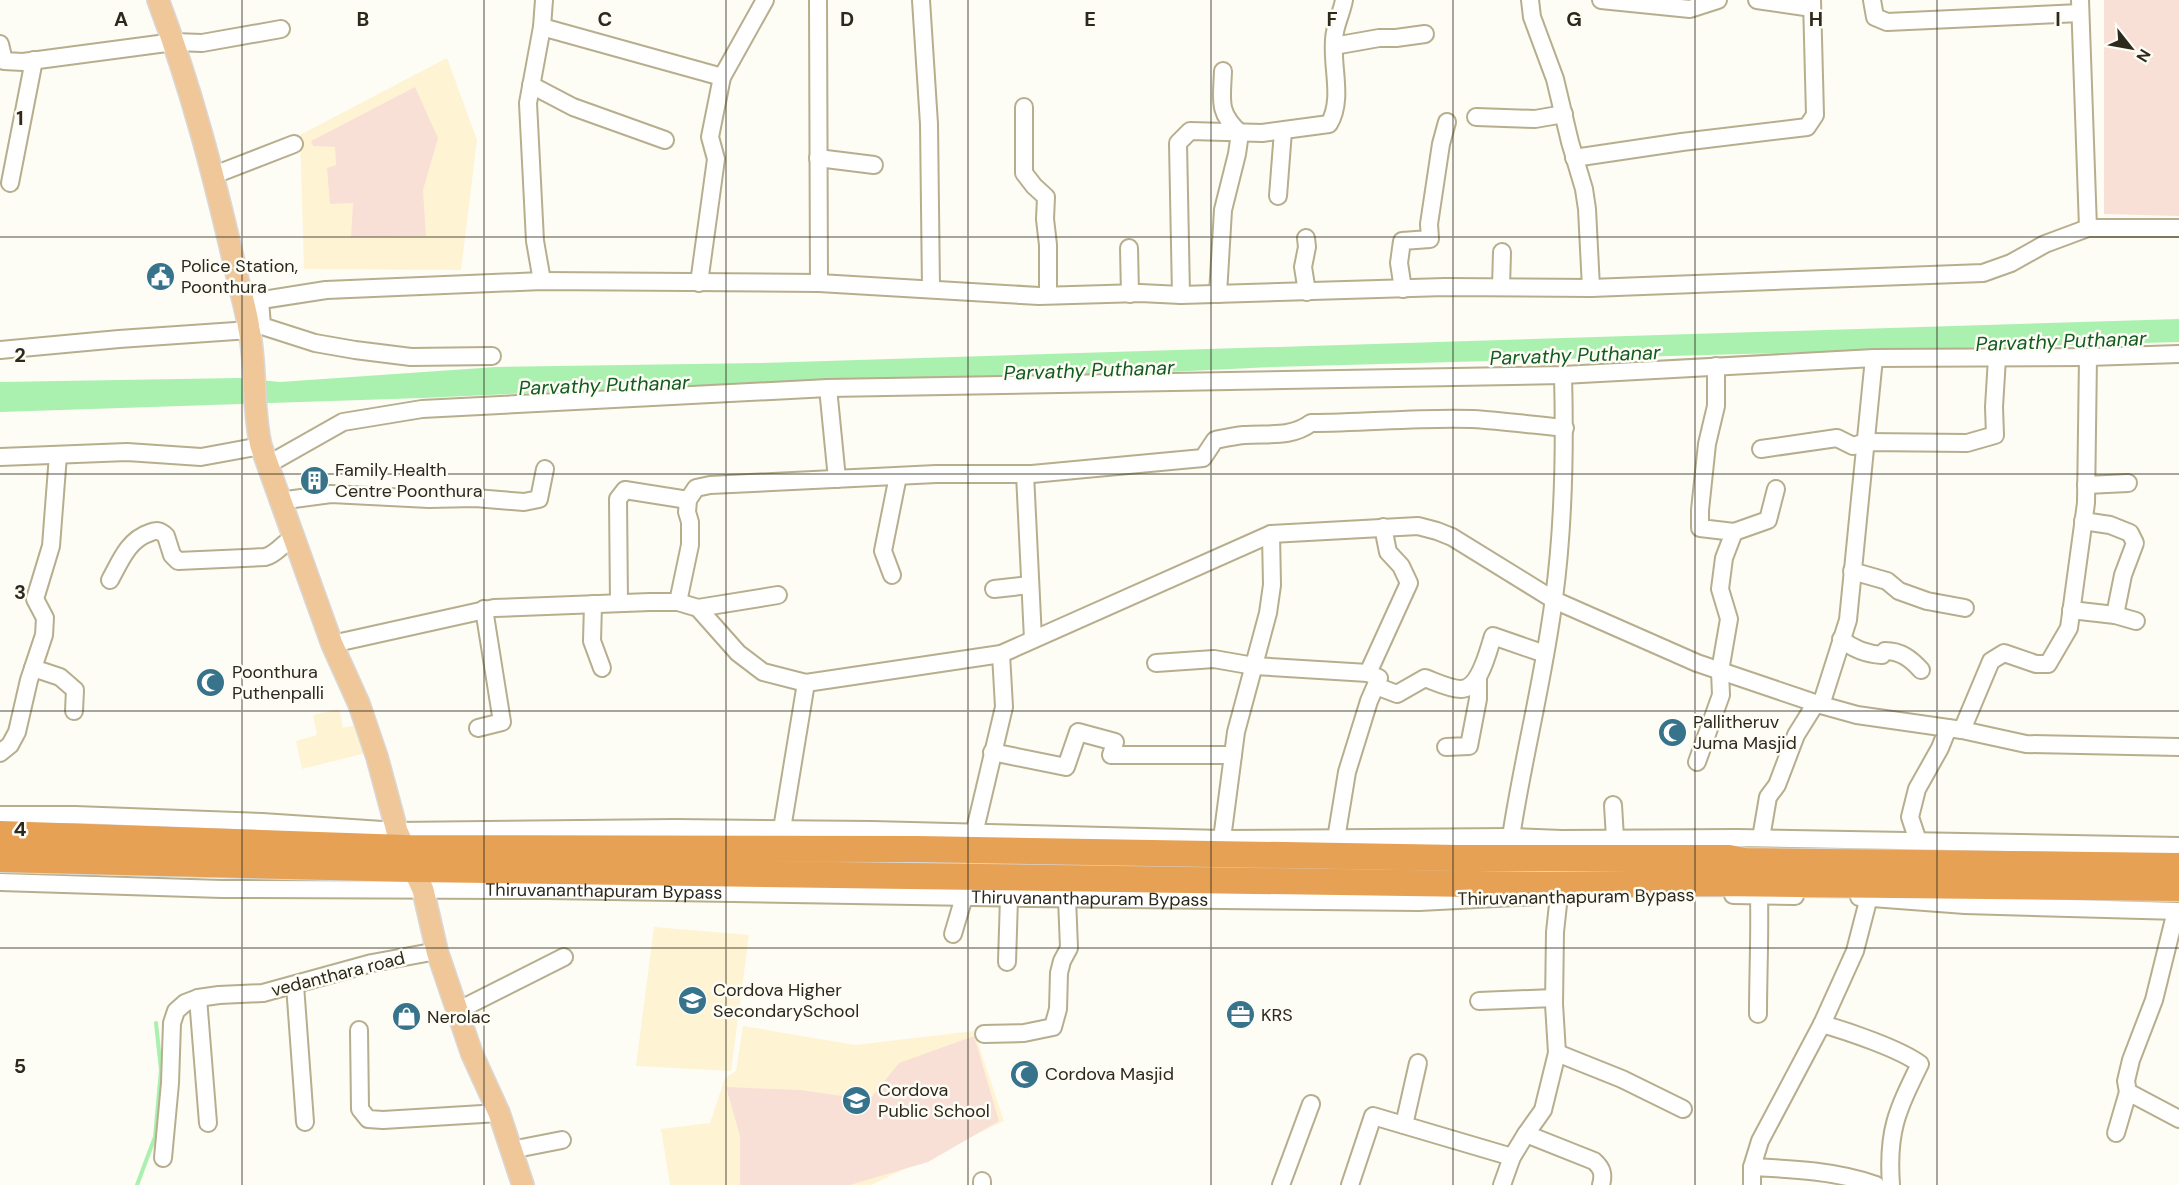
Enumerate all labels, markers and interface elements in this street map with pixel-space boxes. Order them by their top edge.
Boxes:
text: A [114,6,128,32]
text: B [357,6,369,32]
text: C [598,6,612,32]
text: D [840,6,854,32]
text: E [1084,6,1096,32]
text: F [1326,6,1338,32]
text: G [1566,6,1582,32]
text: H [1809,6,1823,32]
text: I [2055,6,2061,32]
north arrow [2101,18,2161,78]
text: N [2131,45,2155,66]
text: 1 [16,105,24,131]
place label: Police Station, Poonthura [181,254,298,299]
public building icon: Police Station, Poonthura [144,260,176,292]
water label: Parvathy Puthanar [1975,325,2147,357]
water label: Parvathy Puthanar [1489,339,1661,371]
text: 2 [14,342,26,368]
water label: Parvathy Puthanar [1003,354,1175,386]
water label: Parvathy Puthanar [518,369,690,401]
place label: Family Health Centre Poonthura [335,458,483,503]
building icon: Family Health Centre Poonthura [298,464,330,496]
text: 3 [14,579,26,605]
place label: Poonthura Puthenpalli [232,660,324,705]
mosque icon: Poonthura Puthenpalli [195,666,227,698]
place label: Pallitheruv Juma Masjid [1693,710,1797,755]
mosque icon: Pallitheruv Juma Masjid [1656,716,1688,748]
text: 4 [14,816,27,842]
street label: Thiruvananthapuram Bypass [485,878,723,905]
street label: Thiruvananthapuram Bypass [1457,883,1695,911]
street label: Thiruvananthapuram Bypass [971,885,1209,912]
street label: vedanthara road [269,946,407,1002]
place label: Cordova Higher SecondarySchool [713,978,859,1023]
school or university icon: Cordova Higher SecondarySchool [676,984,708,1016]
office icon: KRS [1224,999,1256,1031]
shop icon: Nerolac [390,1001,422,1033]
place label: KRS [1261,1003,1293,1027]
place label: Nerolac [427,1005,491,1029]
text: 5 [14,1053,26,1079]
mosque icon: Cordova Masjid [1008,1058,1040,1090]
place label: Cordova Masjid [1045,1062,1174,1086]
place label: Cordova Public School [878,1078,990,1123]
school or university icon: Cordova Public School [841,1084,873,1116]

